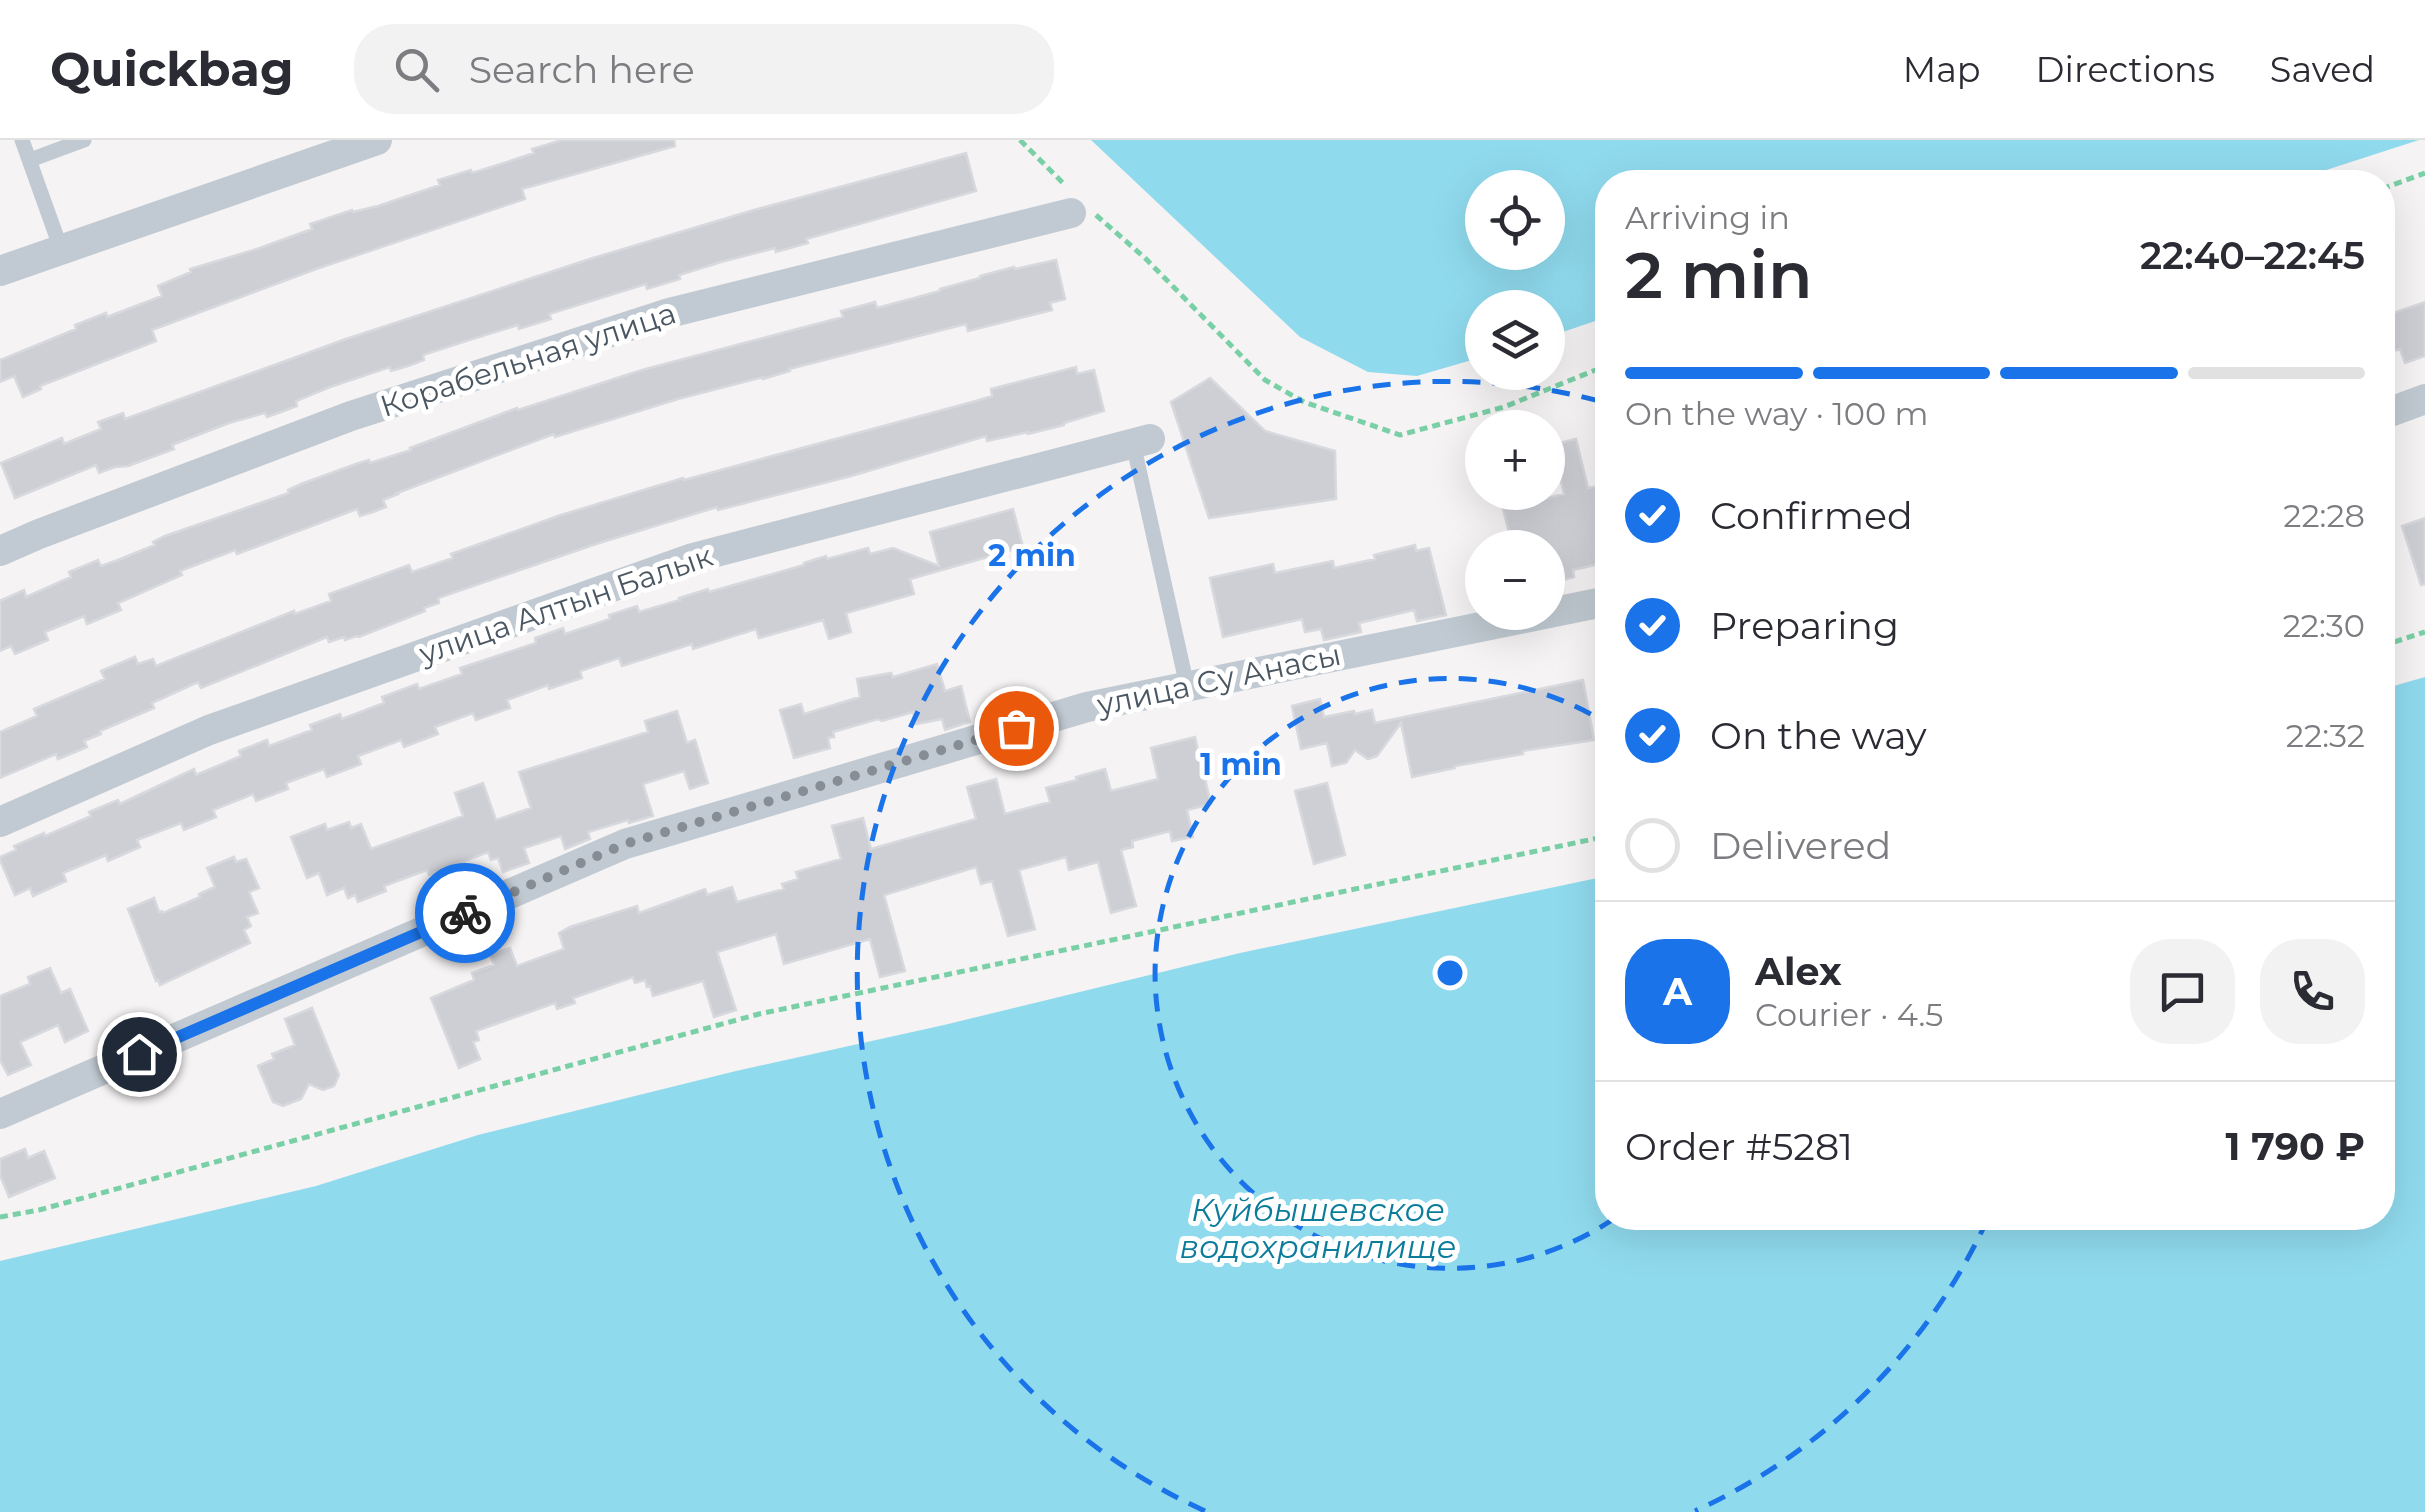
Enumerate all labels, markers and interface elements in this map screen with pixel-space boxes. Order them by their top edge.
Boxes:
search box [354,24,1054,114]
text: Quickbag [50,40,294,98]
icon: search [389,42,444,97]
text: Search here [469,46,695,93]
text: Map [1903,48,1981,91]
text: Directions [2036,48,2215,91]
text: Saved [2270,48,2375,91]
map controls [1465,170,1565,630]
button: locate [1465,170,1565,270]
text: Arriving in [1625,198,1790,237]
text: 22:40–22:45 [2140,232,2365,279]
text: 2 min [1625,235,1813,314]
button: layers [1465,290,1565,390]
street label: Корабельная улица [375,294,680,425]
text: On the way · 100 m [1625,394,1928,433]
button: + [1465,410,1565,510]
icon: check [1625,488,1680,543]
text: Confirmed [1710,492,1913,539]
text: 22:28 [2283,496,2365,535]
button: − [1465,530,1565,630]
street label: улица Алтын Балык [413,537,718,672]
text: 2 min [988,537,1076,574]
icon: check [1625,598,1680,653]
text: Preparing [1710,602,1899,649]
text: 22:30 [2283,606,2365,645]
street label: улица Су Анасы [1093,636,1344,724]
pin [974,686,1059,771]
icon: bag [989,701,1044,756]
icon: check [1625,708,1680,763]
text: On the way [1710,712,1927,759]
text: 22:32 [2286,716,2365,755]
text: 1 min [1200,746,1282,783]
text: Delivered [1710,822,1891,869]
courier [415,863,515,963]
icon: bike [438,886,493,941]
button: chat [2130,939,2235,1044]
button: phone [2260,939,2365,1044]
text: Alex [1755,948,1842,995]
centre of rings [1432,955,1468,991]
text: A [1663,968,1692,1015]
text: Courier · 4.5 [1755,995,1943,1034]
pin [97,1012,182,1097]
icon: home [112,1027,167,1082]
text: Order #5281 [1625,1123,1853,1170]
text: 1 790 ₽ [2226,1123,2365,1170]
water label: Куйбышевское водохранилище [1179,1190,1457,1266]

